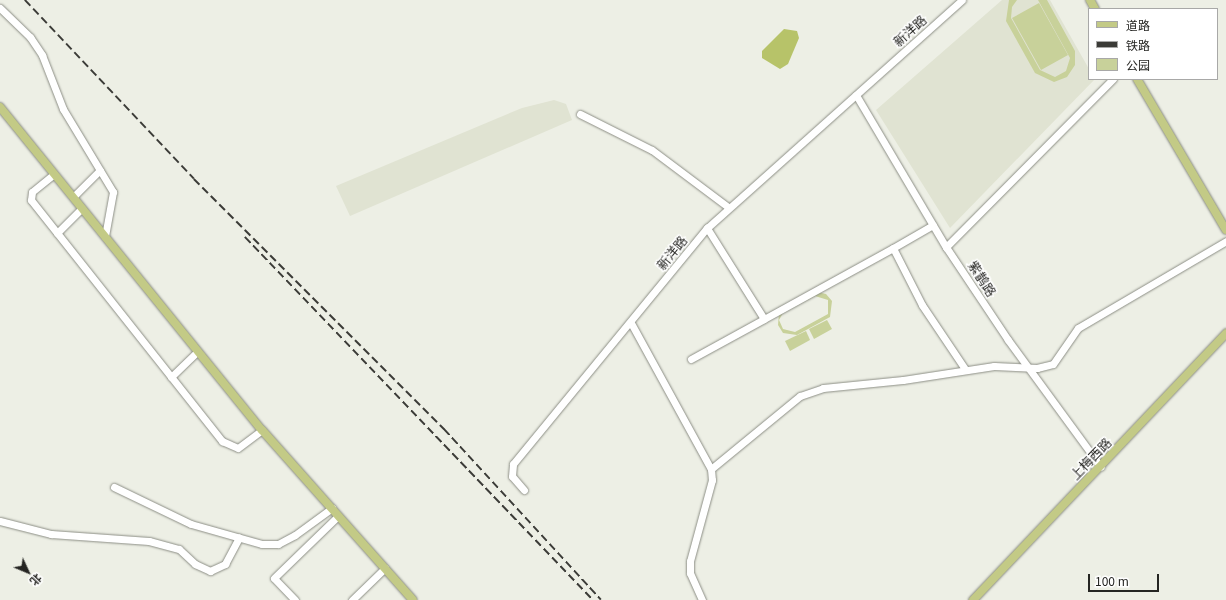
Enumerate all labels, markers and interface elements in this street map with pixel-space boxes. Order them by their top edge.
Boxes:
legend [1088,8,1218,80]
street label: 新洋路 [890,12,930,50]
text: 道路 [1126,16,1150,33]
text: 铁路 [1126,36,1150,53]
text: 公园 [1126,56,1150,73]
street label: 新洋路 [654,233,690,273]
street label: 紫鹊路 [965,258,999,300]
street label: 上梅西路 [1067,435,1115,483]
north arrow [8,552,48,592]
scale bar [1090,566,1161,592]
text: 北 [27,571,46,590]
text: 100 m [1095,572,1129,589]

